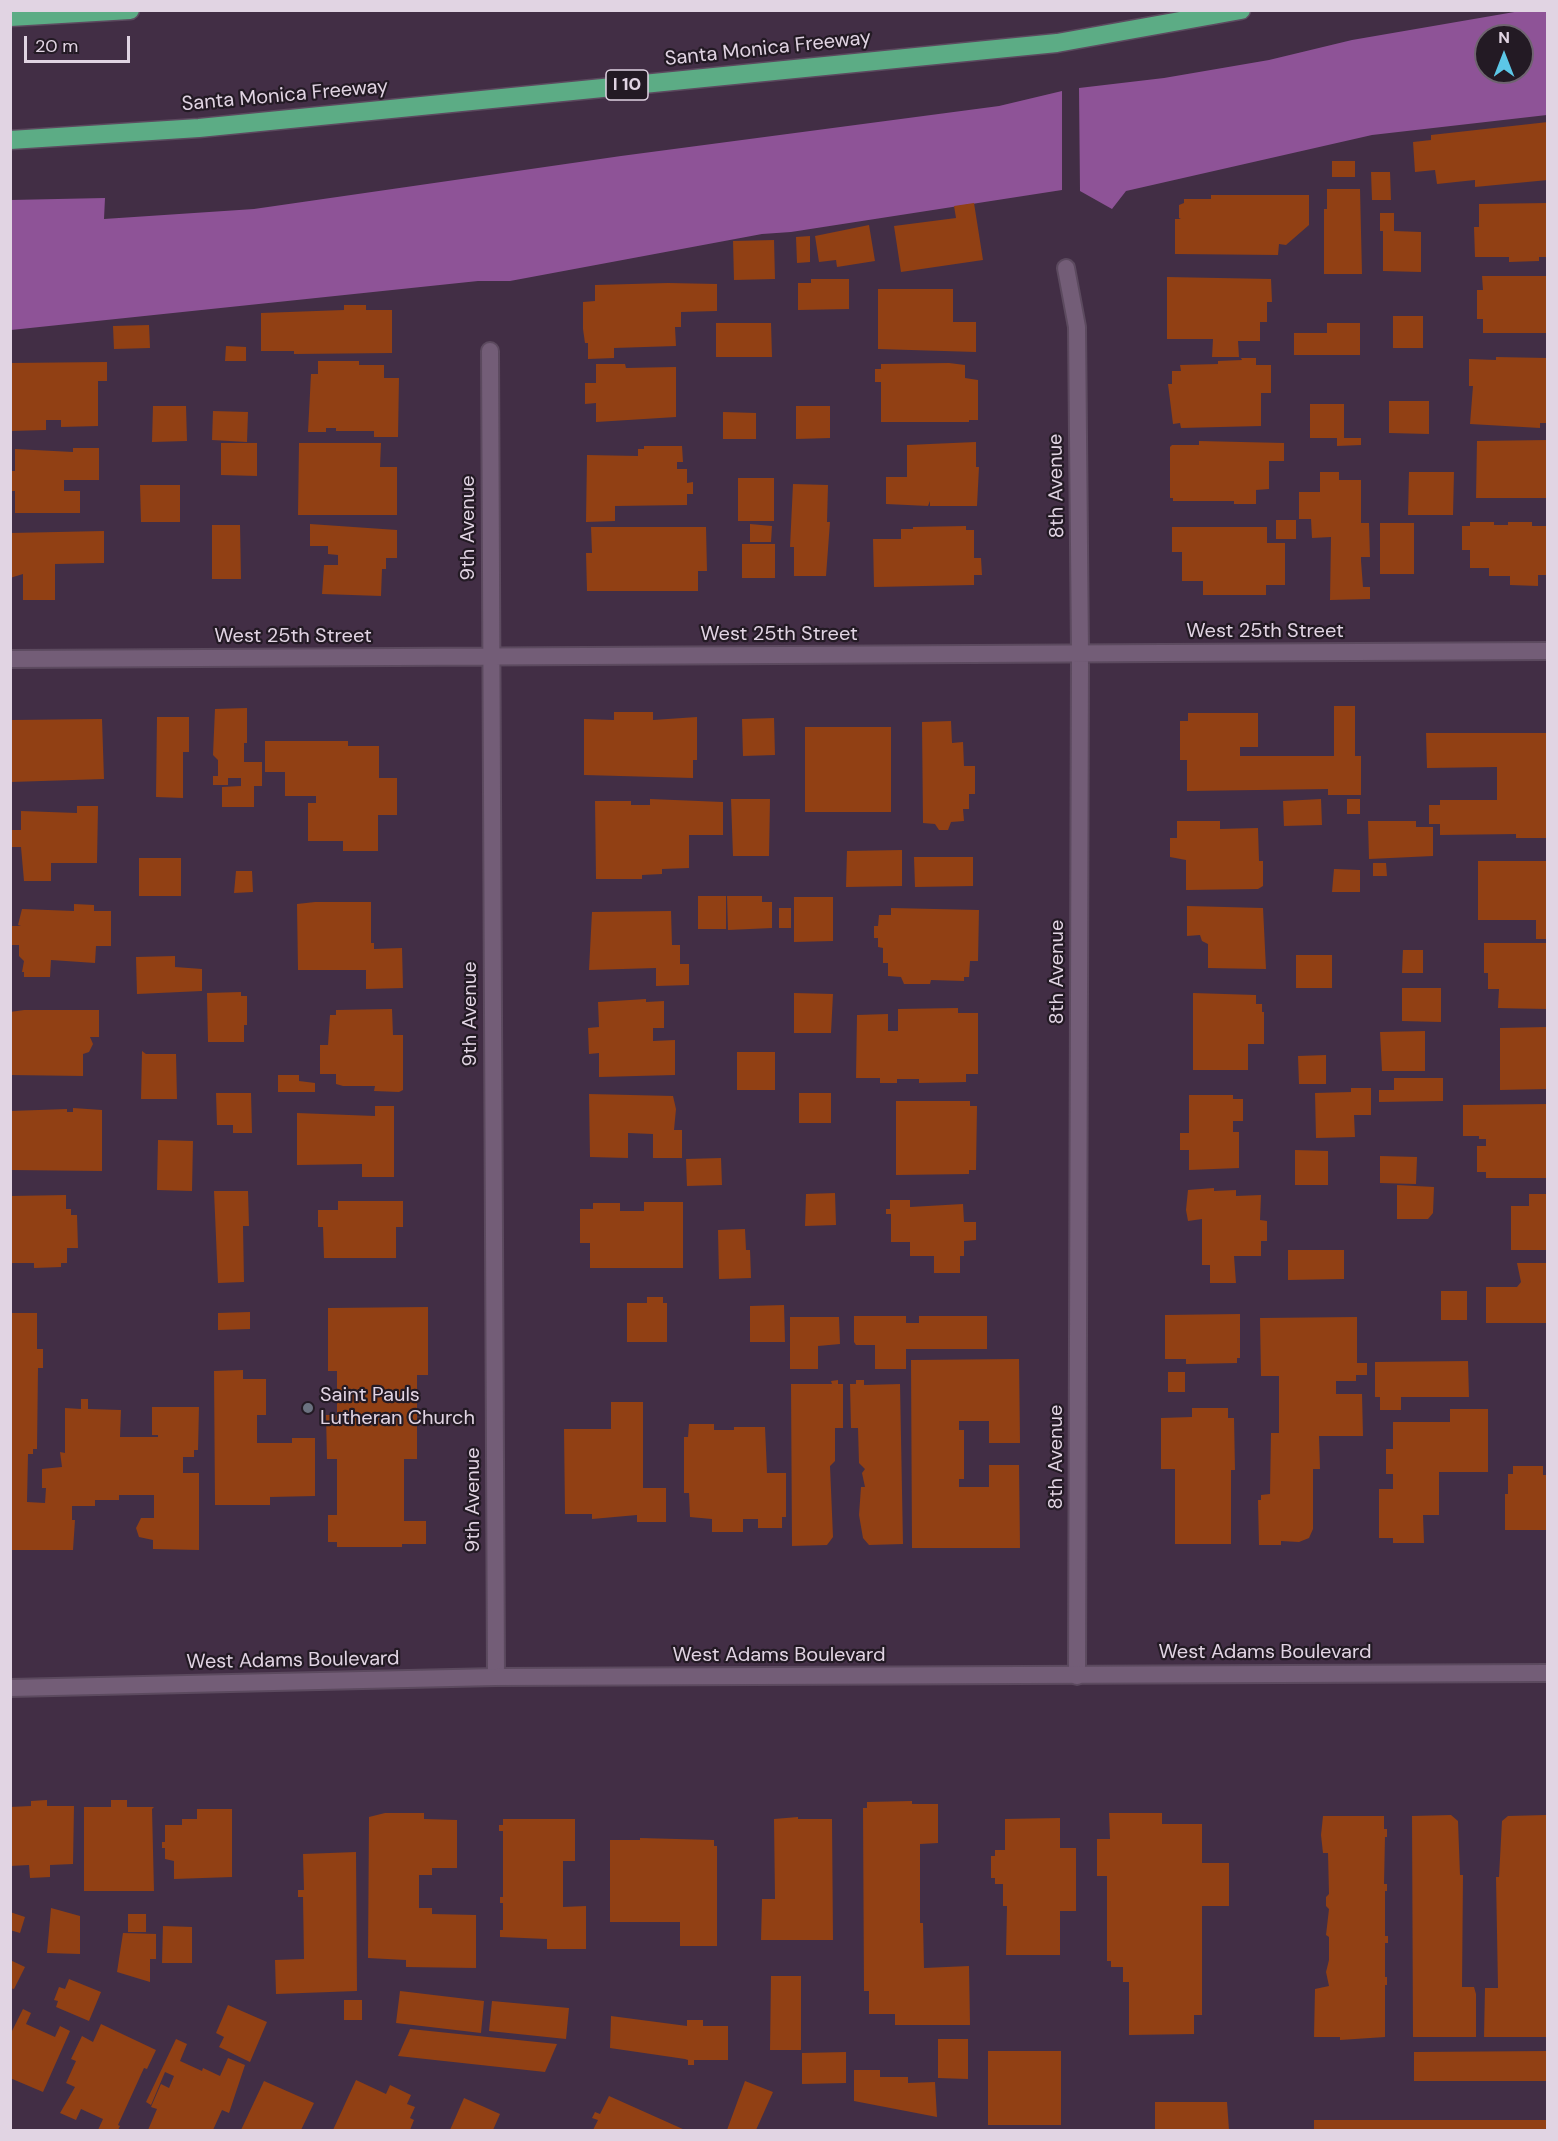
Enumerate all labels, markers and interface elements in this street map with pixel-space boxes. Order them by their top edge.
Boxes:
scale bar [27,24,134,62]
north arrow [1474,24,1534,84]
street label: Santa Monica Freeway [664,26,872,72]
text: N [1498,27,1510,48]
text: 20 m [35,34,78,58]
road number: I 10 [606,70,648,100]
street label: Santa Monica Freeway [181,75,389,117]
street label: 8th Avenue [1044,433,1070,539]
street label: 9th Avenue [457,475,481,581]
street label: West 25th Street [1186,620,1344,644]
street label: West 25th Street [700,623,858,647]
street label: West 25th Street [214,625,372,649]
street label: 8th Avenue [1046,920,1070,1024]
street label: 9th Avenue [459,961,483,1067]
place label: Saint Pauls Lutheran Church [320,1384,475,1431]
marker: Saint Pauls Lutheran Church [301,1401,315,1415]
street label: 8th Avenue [1045,1405,1069,1509]
street label: 9th Avenue [462,1447,486,1553]
street label: West Adams Boulevard [1158,1641,1372,1665]
street label: West Adams Boulevard [672,1644,886,1668]
street label: West Adams Boulevard [186,1647,400,1675]

